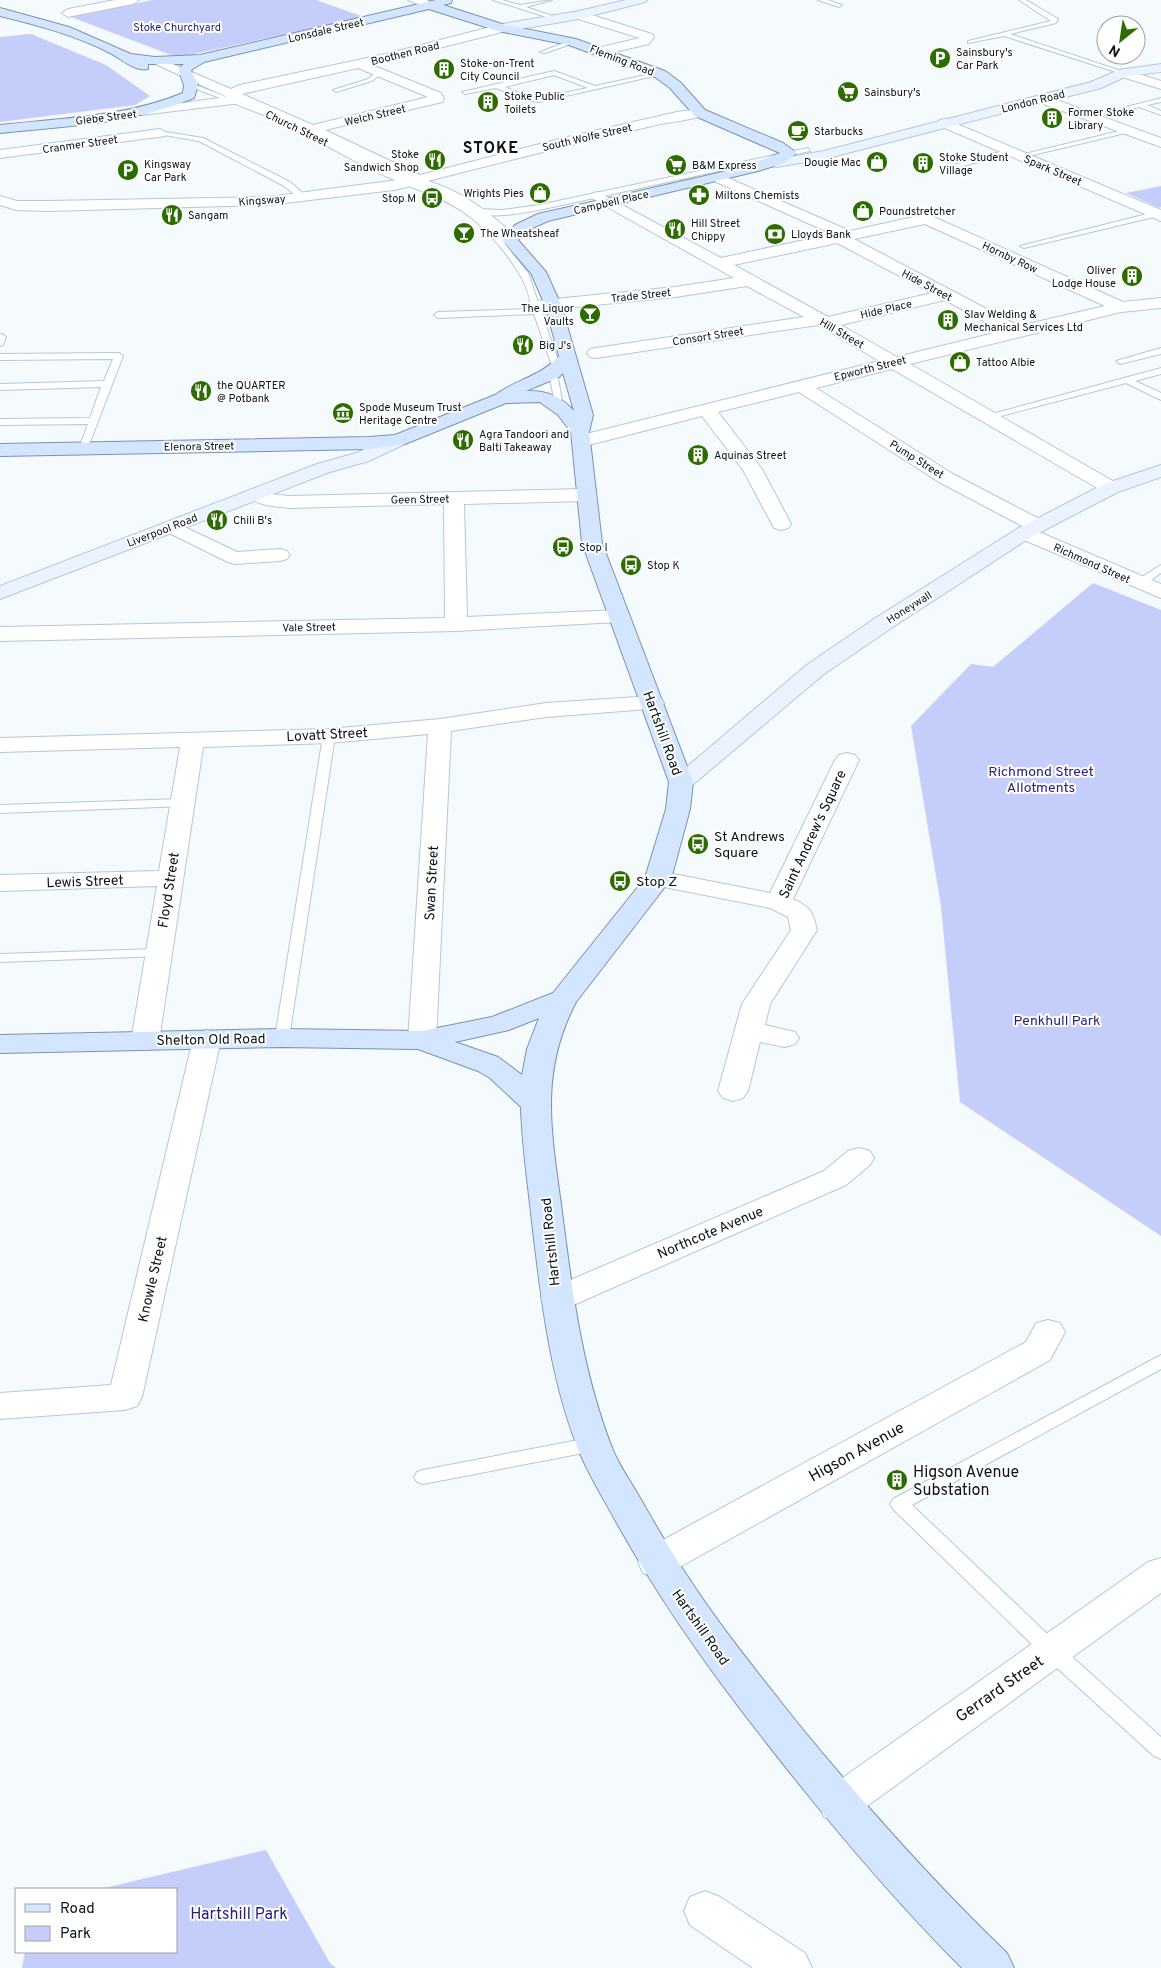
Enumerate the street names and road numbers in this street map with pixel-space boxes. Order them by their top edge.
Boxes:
street label: Lonsdale Street [287,15,365,46]
street label: Boothen Road [369,39,441,69]
street label: Fleming Road [587,42,656,80]
street label: London Road [1000,87,1067,117]
street label: Welch Street [343,102,407,130]
street label: Glebe Street [75,107,138,129]
street label: Church Street [263,108,330,150]
street label: South Wolfe Street [541,121,633,155]
street label: Cranmer Street [41,133,119,157]
street label: Spark Street [1021,152,1084,189]
street label: Campbell Place [572,188,650,218]
street label: Kingsway [238,192,286,210]
street label: Hornby Row [980,239,1040,277]
street label: Hide Street [899,267,954,305]
street label: Trade Street [610,286,672,306]
street label: Hide Place [859,297,913,323]
street label: Hill Street [817,316,866,352]
street label: Consort Street [671,324,745,350]
street label: Epworth Street [833,353,908,385]
street label: Pump Street [887,438,946,482]
street label: Elenora Street [164,439,234,455]
street label: Geen Street [391,492,450,508]
street label: Liverpool Road [125,511,200,551]
street label: Richmond Street [1051,541,1132,587]
street label: Honeywall [884,588,935,627]
street label: Vale Street [282,621,336,635]
street label: Hartshill Road [638,689,685,778]
street label: Lovatt Street [286,725,368,746]
street label: Saint Andrew's Square [776,768,851,902]
street label: Swan Street [422,845,443,921]
street label: Floyd Street [155,851,184,929]
street label: Lewis Street [46,873,124,892]
street label: Shelton Old Road [156,1031,266,1050]
street label: Hartshill Road [538,1197,565,1287]
street label: Northcote Avenue [655,1203,766,1263]
street label: Knowle Street [135,1235,172,1324]
street label: Higson Avenue [806,1418,908,1487]
street label: Hartshill Road [667,1587,732,1669]
street label: Gerrard Street [952,1652,1048,1727]

